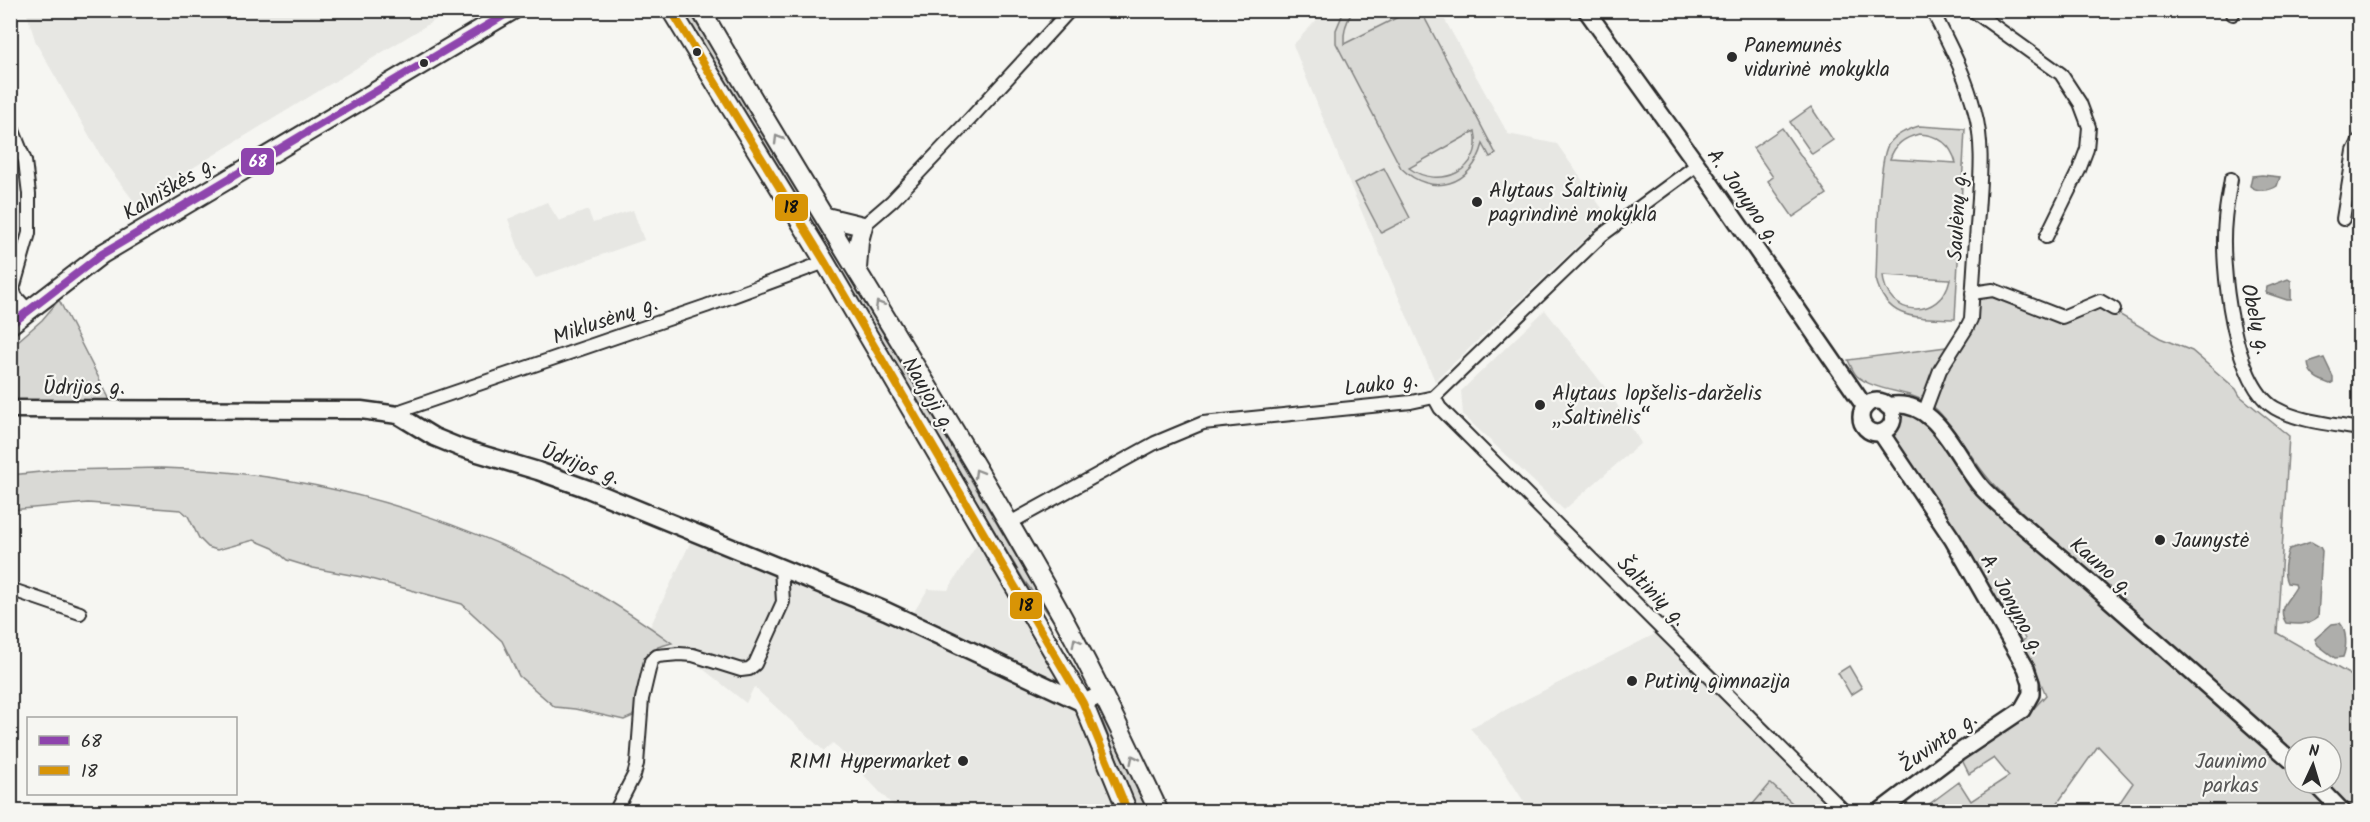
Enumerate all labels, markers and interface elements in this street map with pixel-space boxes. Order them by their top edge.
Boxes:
place label: Panemunės vidurinė mokykla [1744,30,1890,87]
unlabelled marker [691,46,703,58]
marker: Panemunės vidurinė mokykla [1725,50,1739,64]
unlabelled marker [418,57,430,69]
one-way arrow [774,135,786,145]
street label: A. Jonyno g. [1698,142,1788,252]
line badge: 68 [240,147,275,176]
street label: Kalniškės g. [117,148,223,230]
text: 68 [249,150,268,175]
street label: Saulėnų g. [1940,170,1977,262]
place label: Alytaus Šaltinių pagrindinė mokykla [1488,175,1657,232]
line badge: 18 [774,193,809,222]
marker: Alytaus Šaltinių pagrindinė mokykla [1470,195,1484,209]
text: 18 [784,196,799,221]
street label: Obelų g. [2230,281,2279,358]
street label: Miklusėnų g. [548,288,663,355]
one-way arrow [875,301,887,311]
street label: Naujoji g. [892,351,963,439]
street label: Lauko g. [1342,365,1420,406]
street label: Ūdrijos g. [43,372,125,405]
place label: Alytaus lopšelis-darželis „Šaltinėlis“ [1552,378,1762,435]
marker: Alytaus lopšelis-darželis „Šaltinėlis“ [1533,398,1547,412]
street label: Ūdrijos g. [536,436,625,495]
one-way arrow [974,469,986,480]
place label: Jaunystė [2172,525,2249,558]
street label: Kauno g. [2061,530,2141,605]
marker: Jaunystė [2153,533,2167,547]
street label: A. Jonyno g. [1970,548,2053,661]
street label: Šaltinių g. [1608,549,1694,635]
line badge: 18 [1009,591,1043,620]
text: 18 [1019,594,1034,619]
one-way arrow [1072,638,1083,648]
place label: Putinų gimnazija [1644,666,1790,699]
marker: Putinų gimnazija [1625,674,1639,688]
street label: Žuvinto g. [1893,704,1985,782]
legend [27,717,237,795]
text: 68 [81,728,102,757]
north arrow [2283,735,2343,795]
text: N [2308,739,2320,764]
place label: RIMI Hypermarket [789,746,952,779]
park label: Jaunimo parkas [2195,746,2267,803]
marker: RIMI Hypermarket [956,754,970,768]
one-way arrow [1130,754,1141,765]
text: 18 [81,758,98,787]

